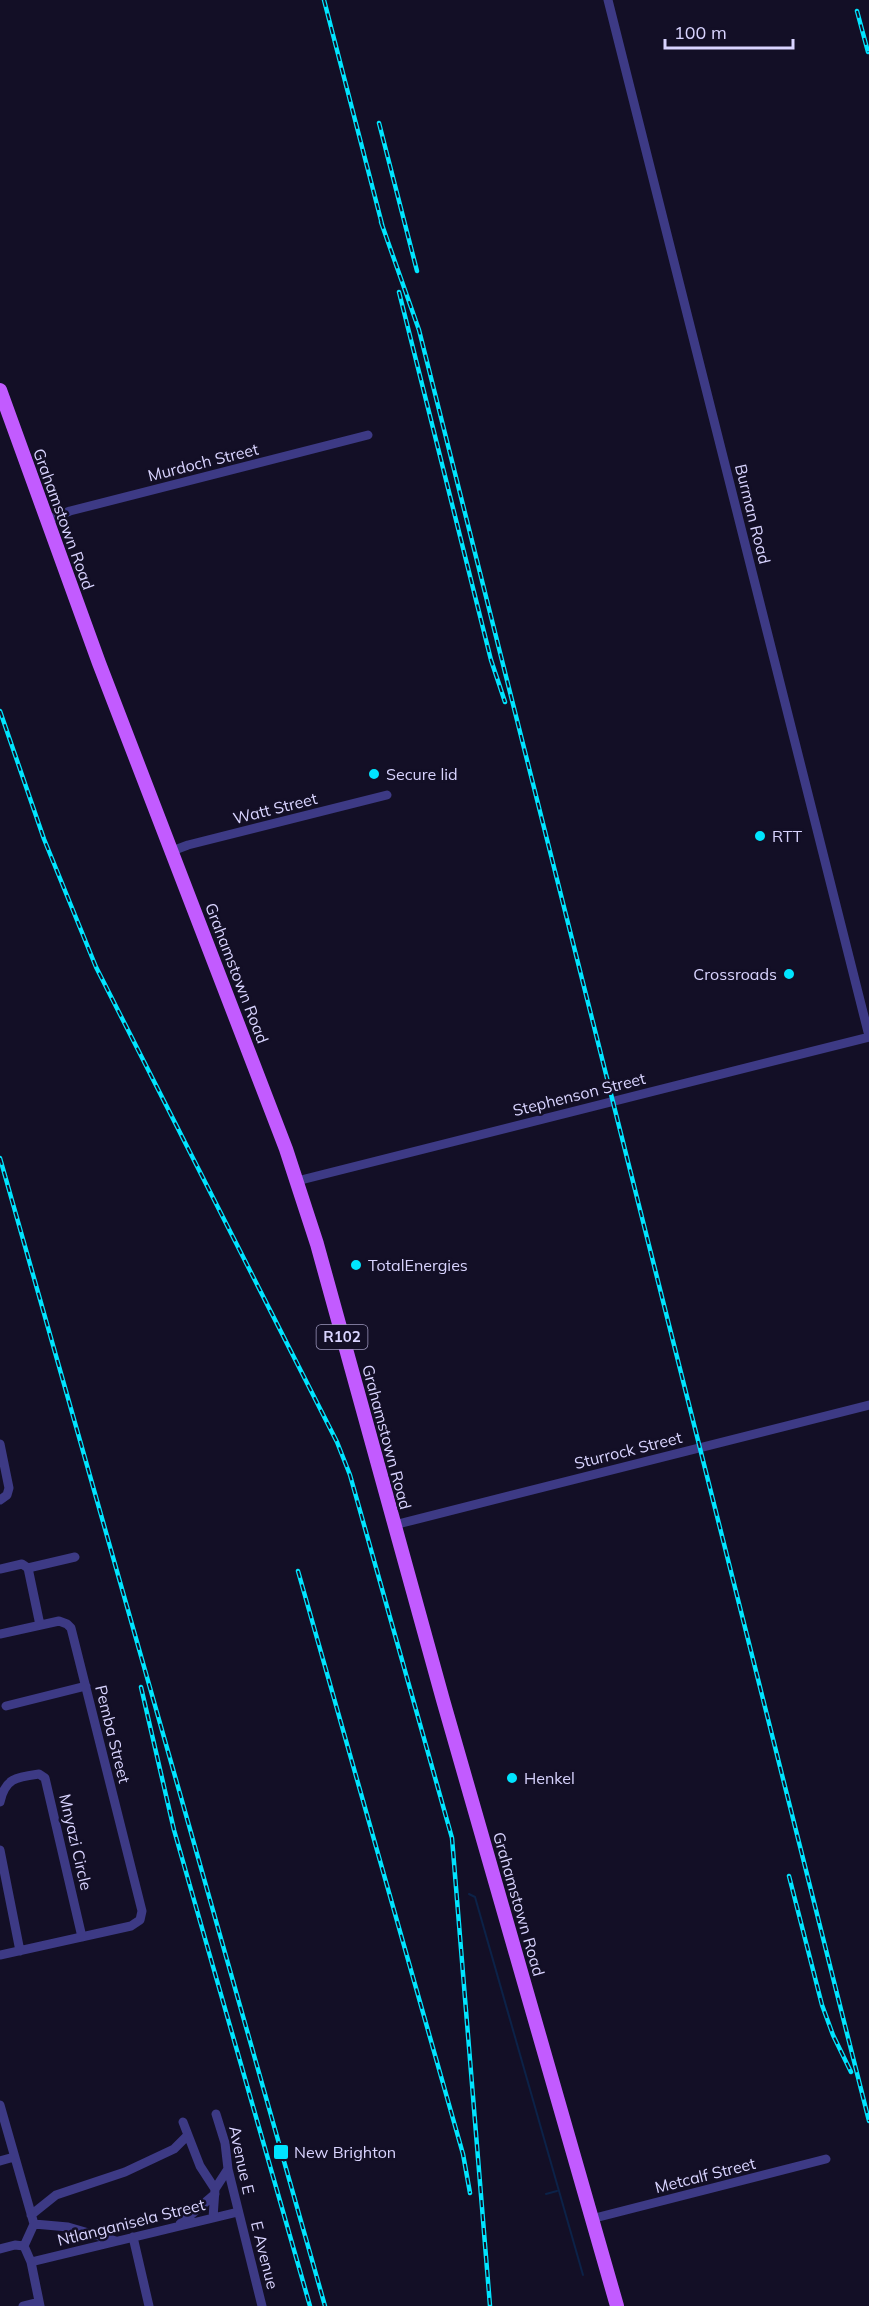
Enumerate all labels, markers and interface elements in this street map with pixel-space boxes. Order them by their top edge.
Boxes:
scale bar [665,12,792,50]
text: 100 m [674,21,727,44]
street label: Murdoch Street [146,439,261,485]
street label: Grahamstown Road [29,446,99,592]
street label: Burman Road [731,462,775,566]
place label: Secure lid [386,764,458,784]
marker: Secure lid [367,767,381,781]
street label: Watt Street [231,788,319,828]
place label: RTT [772,826,803,846]
marker: RTT [753,829,767,843]
street label: Grahamstown Road [201,900,273,1046]
place label: Crossroads [693,964,777,984]
marker: Crossroads [782,967,796,981]
street label: Stephenson Street [511,1068,648,1120]
place label: TotalEnergies [368,1255,468,1275]
marker: TotalEnergies [349,1258,363,1272]
road number: R102 [316,1325,368,1349]
street label: Grahamstown Road [358,1362,416,1512]
street label: Sturrock Street [572,1427,684,1473]
street label: Pemba Street [91,1683,135,1786]
place label: Henkel [524,1768,575,1788]
marker: Henkel [505,1771,519,1785]
street label: Mnyazi Circle [55,1792,97,1892]
street label: Grahamstown Road [489,1830,549,1978]
street label: Avenue E [225,2124,259,2196]
place label: New Brighton [294,2142,396,2162]
marker: New Brighton [272,2143,290,2161]
street label: Metcalf Street [653,2153,758,2197]
street label: Ntlanganisela Street [55,2194,207,2250]
street label: E Avenue [247,2219,283,2291]

